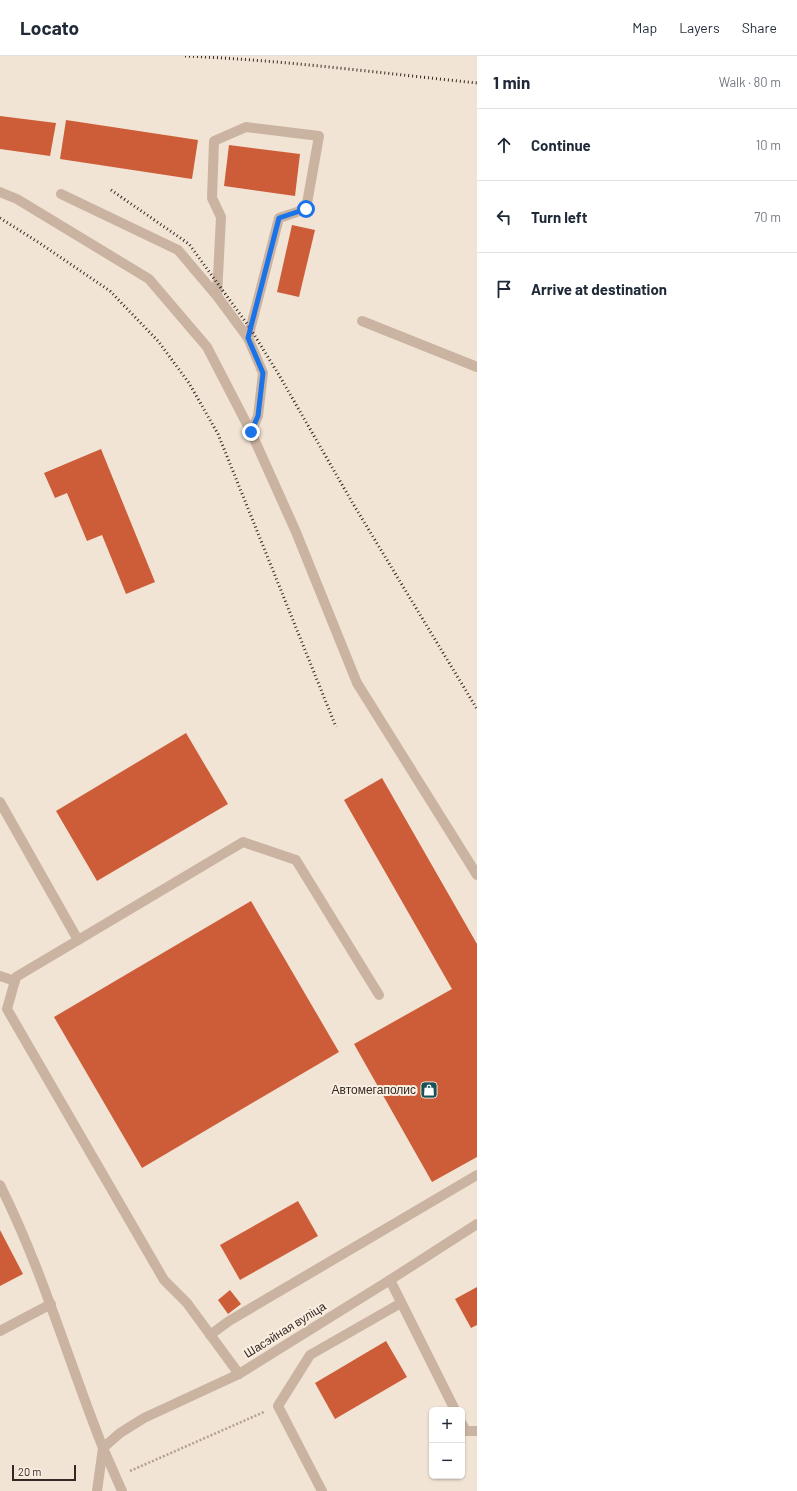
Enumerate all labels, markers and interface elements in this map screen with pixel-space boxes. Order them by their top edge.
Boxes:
text: Locato [20,16,79,39]
text: Map [632,19,657,36]
text: Layers [679,19,720,36]
text: Share [742,19,777,36]
text: 1 min [493,72,530,92]
text: Walk · 80 m [719,74,781,90]
icon: ahead [493,134,515,156]
text: Continue [531,136,591,154]
text: 10 m [756,137,781,153]
route start [297,200,315,218]
icon: left [493,206,515,228]
text: Turn left [531,208,587,226]
text: 70 m [754,209,781,225]
icon: arrive [493,278,515,300]
text: Arrive at destination [531,280,667,298]
route end [242,423,260,441]
shop icon: Автомегаполис [419,1080,439,1100]
place label: Автомегаполис [332,1082,416,1096]
street label: Шасэйная вуліца [241,1298,329,1361]
map controls [429,1407,465,1479]
button: + [429,1407,465,1443]
button: − [429,1443,465,1479]
scale bar [12,1463,76,1482]
text: 20 m [18,1465,41,1478]

